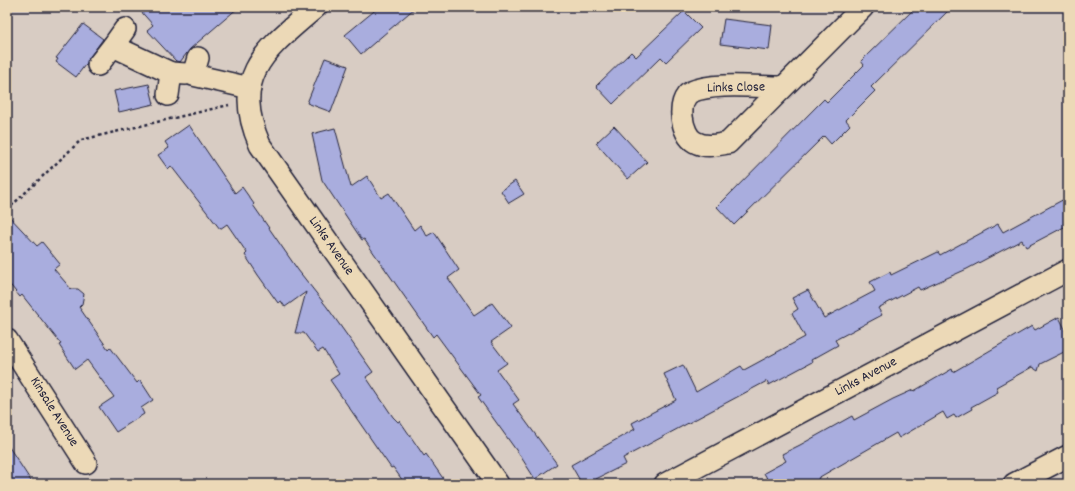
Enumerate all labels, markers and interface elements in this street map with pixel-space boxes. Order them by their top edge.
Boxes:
street label: Links Close [707,77,765,99]
street label: Links Avenue [303,212,359,280]
street label: Links Avenue [831,352,901,402]
street label: Kinsale Avenue [25,373,83,451]

